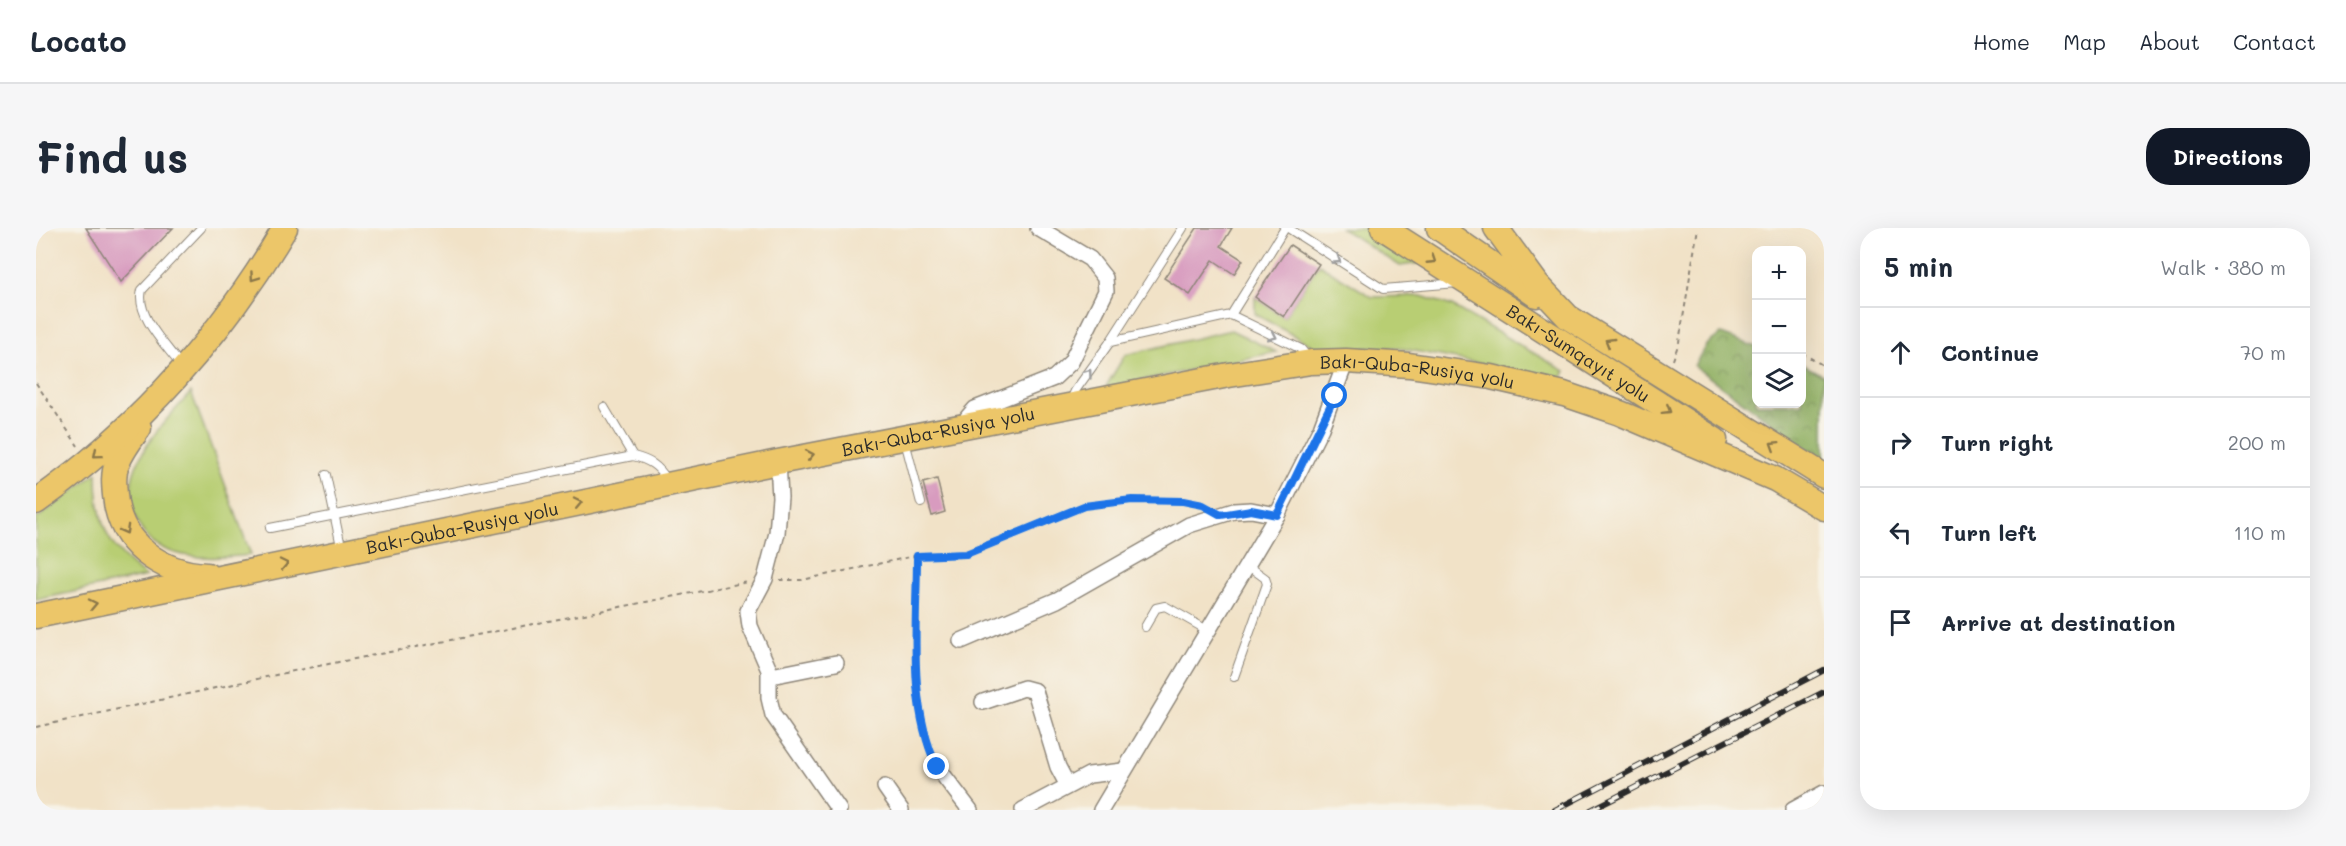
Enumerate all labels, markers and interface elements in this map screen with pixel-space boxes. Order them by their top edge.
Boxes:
text: Locato [30,23,127,59]
text: Home [1973,28,2030,55]
text: Map [2063,28,2106,55]
text: About [2139,28,2200,55]
text: Contact [2233,28,2316,55]
button: Directions [2146,128,2310,185]
text: Find us [36,129,188,184]
map controls [1752,246,1806,408]
button: + [1752,246,1806,300]
text: 5 min [1884,250,1953,284]
one-way arrow [1331,253,1342,264]
one-way arrow [1425,253,1436,264]
text: Walk · 380 m [2160,254,2286,280]
one-way arrow [250,271,261,282]
street label: Bakı-Sumqayıt yolu [1502,298,1655,408]
button: − [1752,300,1806,354]
one-way arrow [1267,328,1278,340]
icon: ahead [1884,336,1917,369]
one-way arrow [1605,337,1615,349]
text: Continue [1941,338,2039,367]
text: 70 m [2240,339,2286,365]
street label: Bakı-Quba-Rusiya yolu [1320,349,1517,394]
button: layers [1752,354,1806,408]
one-way arrow [1081,368,1092,379]
route start [1321,382,1347,408]
street label: Bakı-Quba-Rusiya yolu [840,401,1037,461]
one-way arrow [1661,403,1672,414]
icon: right [1884,426,1917,459]
text: Turn right [1941,428,2053,457]
text: 200 m [2228,429,2286,455]
one-way arrow [1770,441,1781,452]
one-way arrow [93,447,104,458]
one-way arrow [805,449,815,462]
street label: Bakı-Quba-Rusiya yolu [364,496,560,559]
one-way arrow [573,497,583,510]
icon: left [1884,516,1917,549]
text: Turn left [1941,518,2037,547]
text: 110 m [2233,519,2286,545]
one-way arrow [118,523,129,534]
one-way arrow [279,558,289,571]
one-way arrow [88,598,98,611]
icon: arrive [1884,606,1917,639]
text: Arrive at destination [1941,608,2176,637]
route end [923,753,949,779]

